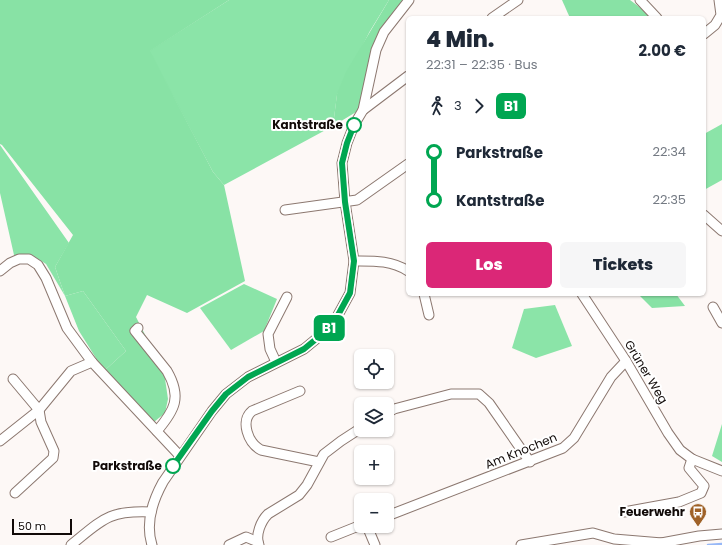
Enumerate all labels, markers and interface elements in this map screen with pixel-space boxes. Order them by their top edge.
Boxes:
text: 4 Min. [426,24,494,55]
text: 2.00 € [639,40,686,61]
text: 22:31 – 22:35 · Bus [426,55,538,74]
icon: walk [426,95,448,117]
icon: forward [468,95,490,117]
text: 3 [454,96,462,115]
text: B1 [504,96,518,116]
place label: Kantstraße [272,116,344,133]
marker: Kantstraße [346,117,362,133]
text: Parkstraße [456,142,543,163]
text: 22:34 [652,142,686,161]
text: Kantstraße [456,190,545,211]
text: 22:35 [652,190,686,209]
button: Los [426,242,552,288]
button: Tickets [560,242,686,288]
line badge: B1 [311,315,347,341]
text: B1 [322,318,336,338]
street label: Grüner Weg [621,337,672,407]
map controls [354,349,394,533]
button: locate [354,349,394,389]
button: layers [354,397,394,437]
street label: Am Knochen [482,428,559,473]
button: + [354,445,394,485]
place label: Parkstraße [92,457,163,474]
marker: Parkstraße [165,458,181,474]
button: − [354,493,394,533]
bus stop icon: Feuerwehr [688,502,708,527]
place label: Feuerwehr [619,503,685,520]
scale bar [12,517,72,536]
text: 50 m [18,518,46,534]

